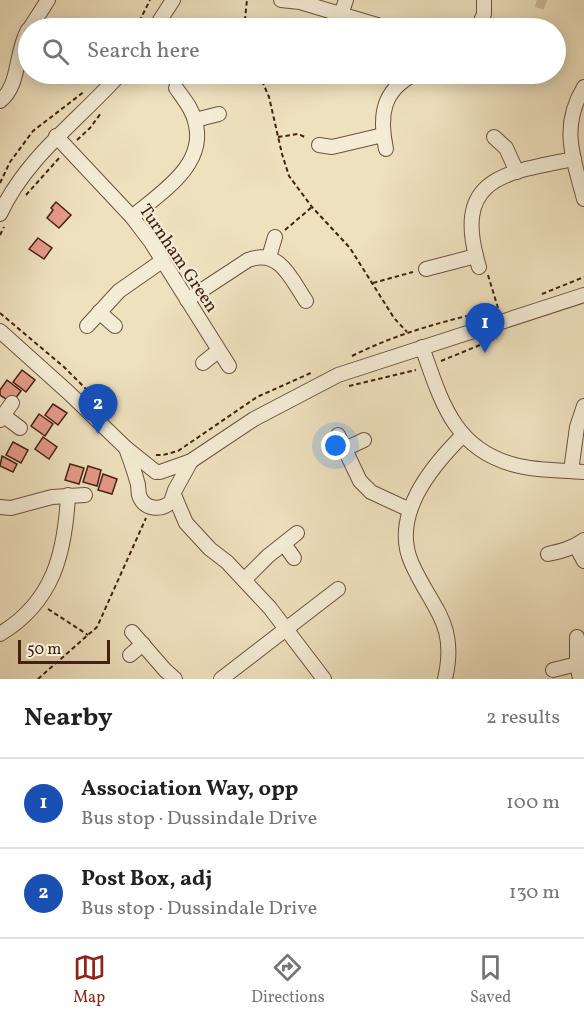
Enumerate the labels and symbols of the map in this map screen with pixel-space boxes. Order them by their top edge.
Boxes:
street label: Turnham Green [132,200,223,318]
pin: 1 [466,304,504,353]
pin: 2 [78,384,118,434]
your location [321,431,350,460]
scale bar [18,637,110,664]

